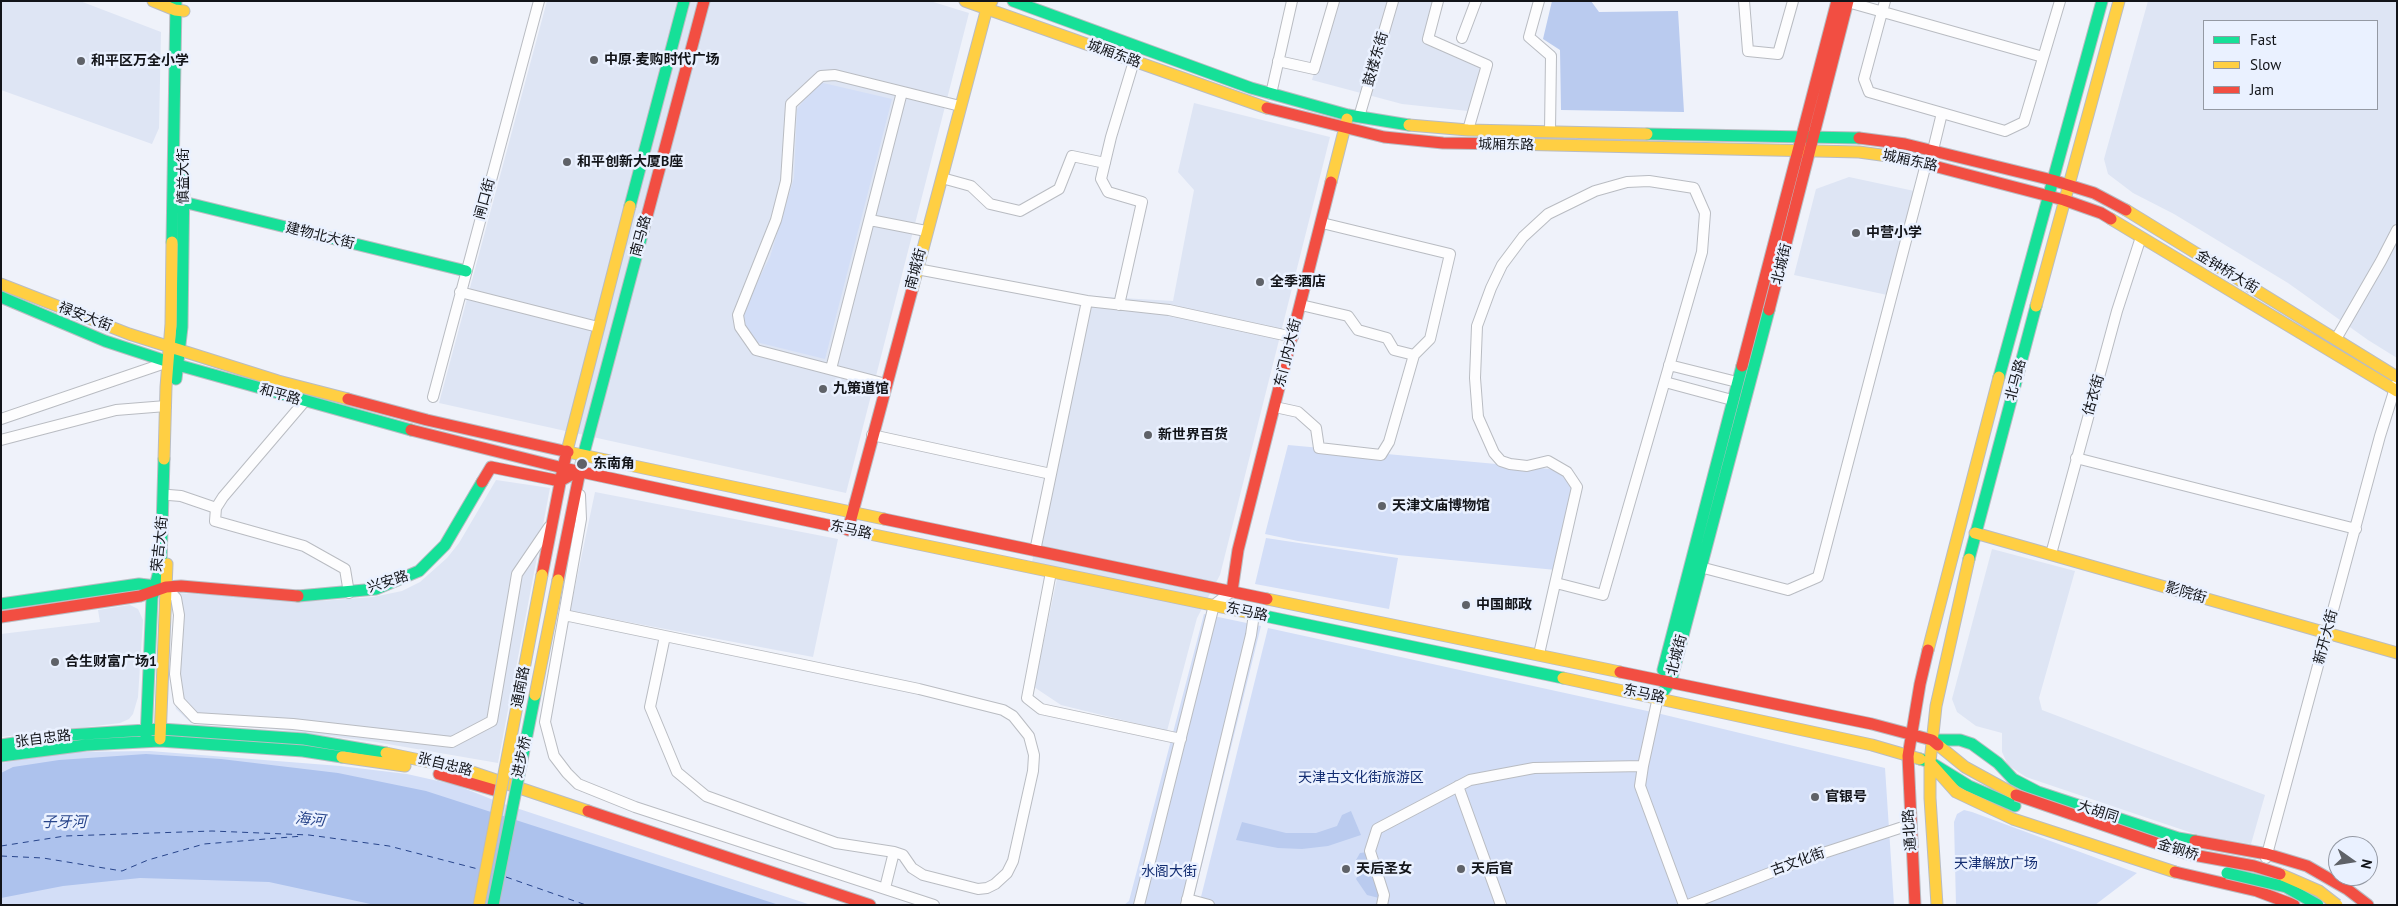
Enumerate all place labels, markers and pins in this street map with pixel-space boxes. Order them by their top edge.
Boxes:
place label: 中原·麦购时代广场 [604,52,720,68]
place label: 和平区万全小学 [91,53,189,69]
marker: 中原·麦购时代广场 [588,54,600,66]
marker: 和平区万全小学 [75,55,87,67]
place label: 和平创新大厦B座 [577,154,683,170]
marker: 和平创新大厦B座 [561,156,573,168]
place label: 中营小学 [1866,225,1922,241]
marker: 中营小学 [1850,227,1862,239]
place label: 全季酒店 [1270,274,1326,290]
marker: 全季酒店 [1254,276,1266,288]
place label: 九策道馆 [833,381,889,397]
marker: 九策道馆 [817,383,829,395]
place label: 新世界百货 [1158,427,1228,443]
marker: 新世界百货 [1142,429,1154,441]
place label: 东南角 [593,456,635,472]
marker: 东南角 [575,457,589,471]
place label: 天津文庙博物馆 [1392,498,1490,514]
marker: 天津文庙博物馆 [1376,500,1388,512]
place label: 中国邮政 [1476,597,1532,613]
marker: 中国邮政 [1460,599,1472,611]
place label: 合生财富广场1 [65,654,157,670]
marker: 合生财富广场1 [49,656,61,668]
place label: 官银号 [1825,789,1867,805]
marker: 官银号 [1809,791,1821,803]
place label: 天后圣女 [1356,861,1412,877]
place label: 天后官 [1471,861,1513,877]
marker: 天后圣女 [1340,863,1352,875]
marker: 天后官 [1455,863,1467,875]

